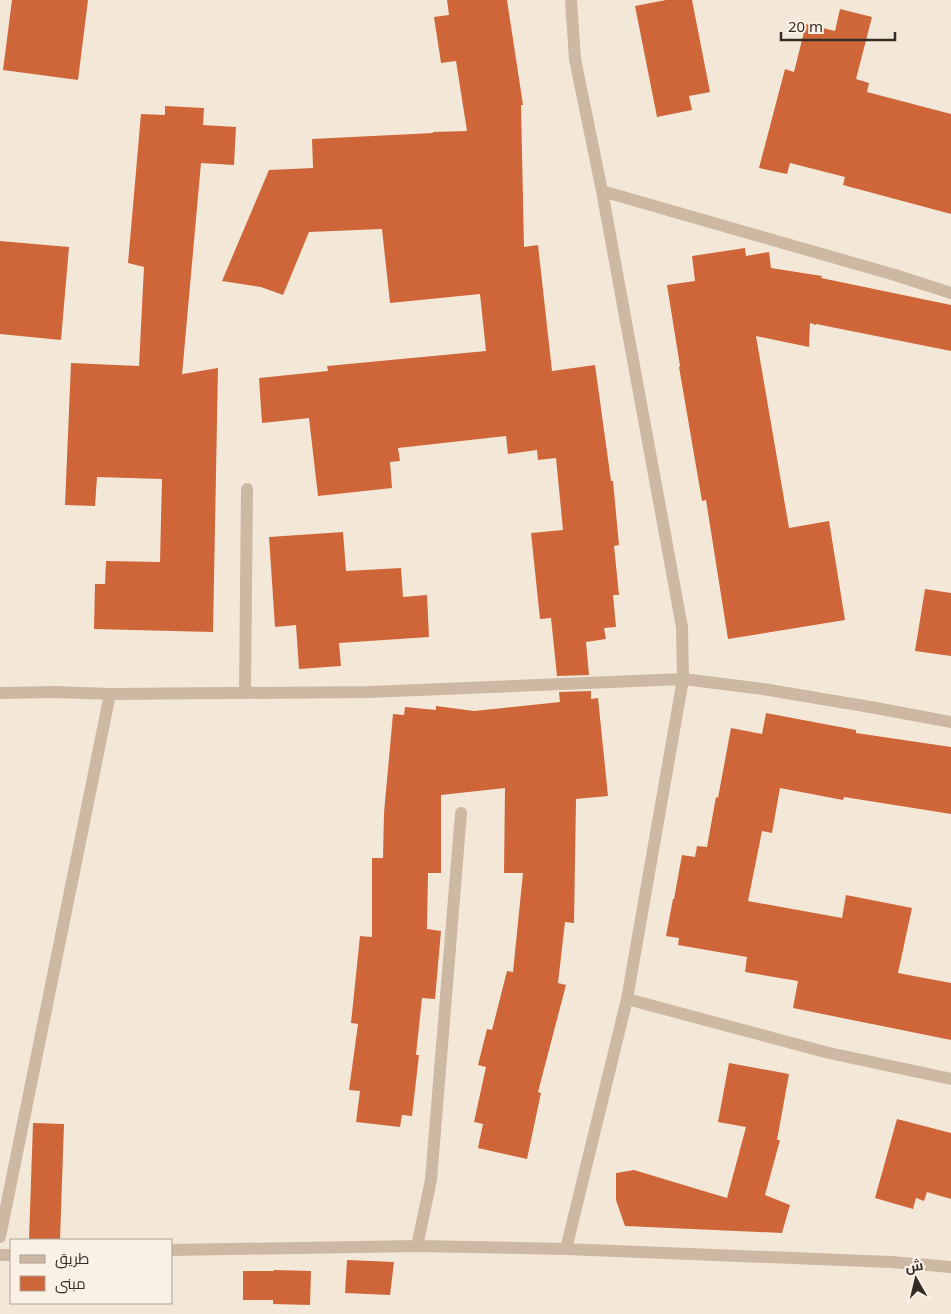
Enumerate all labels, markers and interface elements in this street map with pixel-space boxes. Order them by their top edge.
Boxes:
scale bar [781,10,895,42]
text: 20 m [788,16,823,36]
legend [10,1239,172,1304]
text: طريق [55,1248,89,1269]
north arrow [891,1254,941,1304]
text: ش [904,1255,924,1276]
text: مبنى [55,1273,86,1294]

